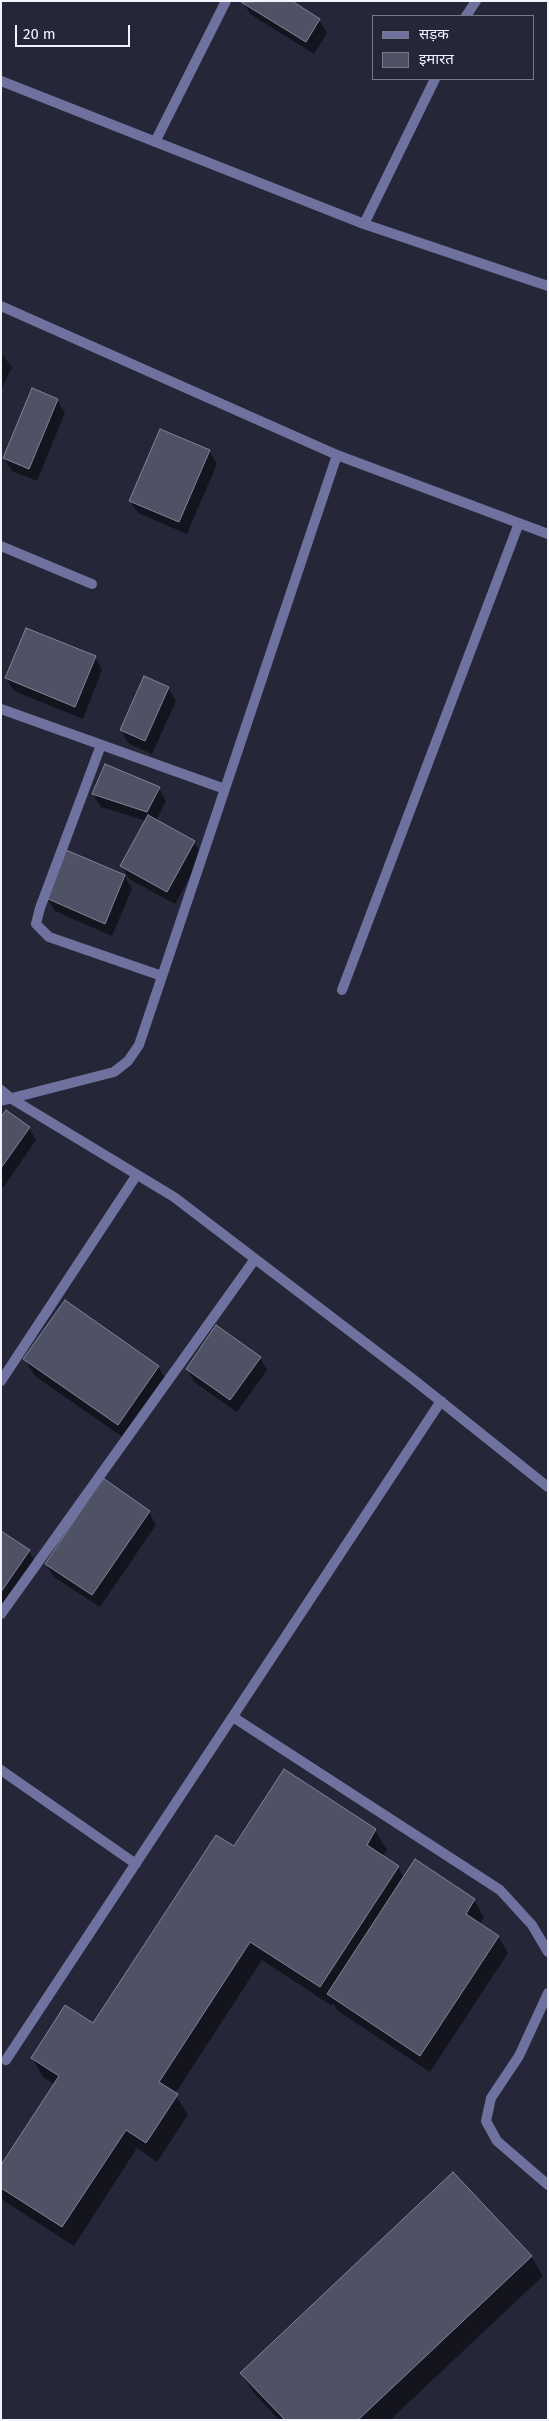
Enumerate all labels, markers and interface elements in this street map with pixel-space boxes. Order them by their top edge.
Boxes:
scale bar [18,15,132,47]
legend [372,15,534,80]
text: 20 m [23,25,56,43]
text: सड़क [419,25,449,43]
text: इमारत [419,50,454,68]

